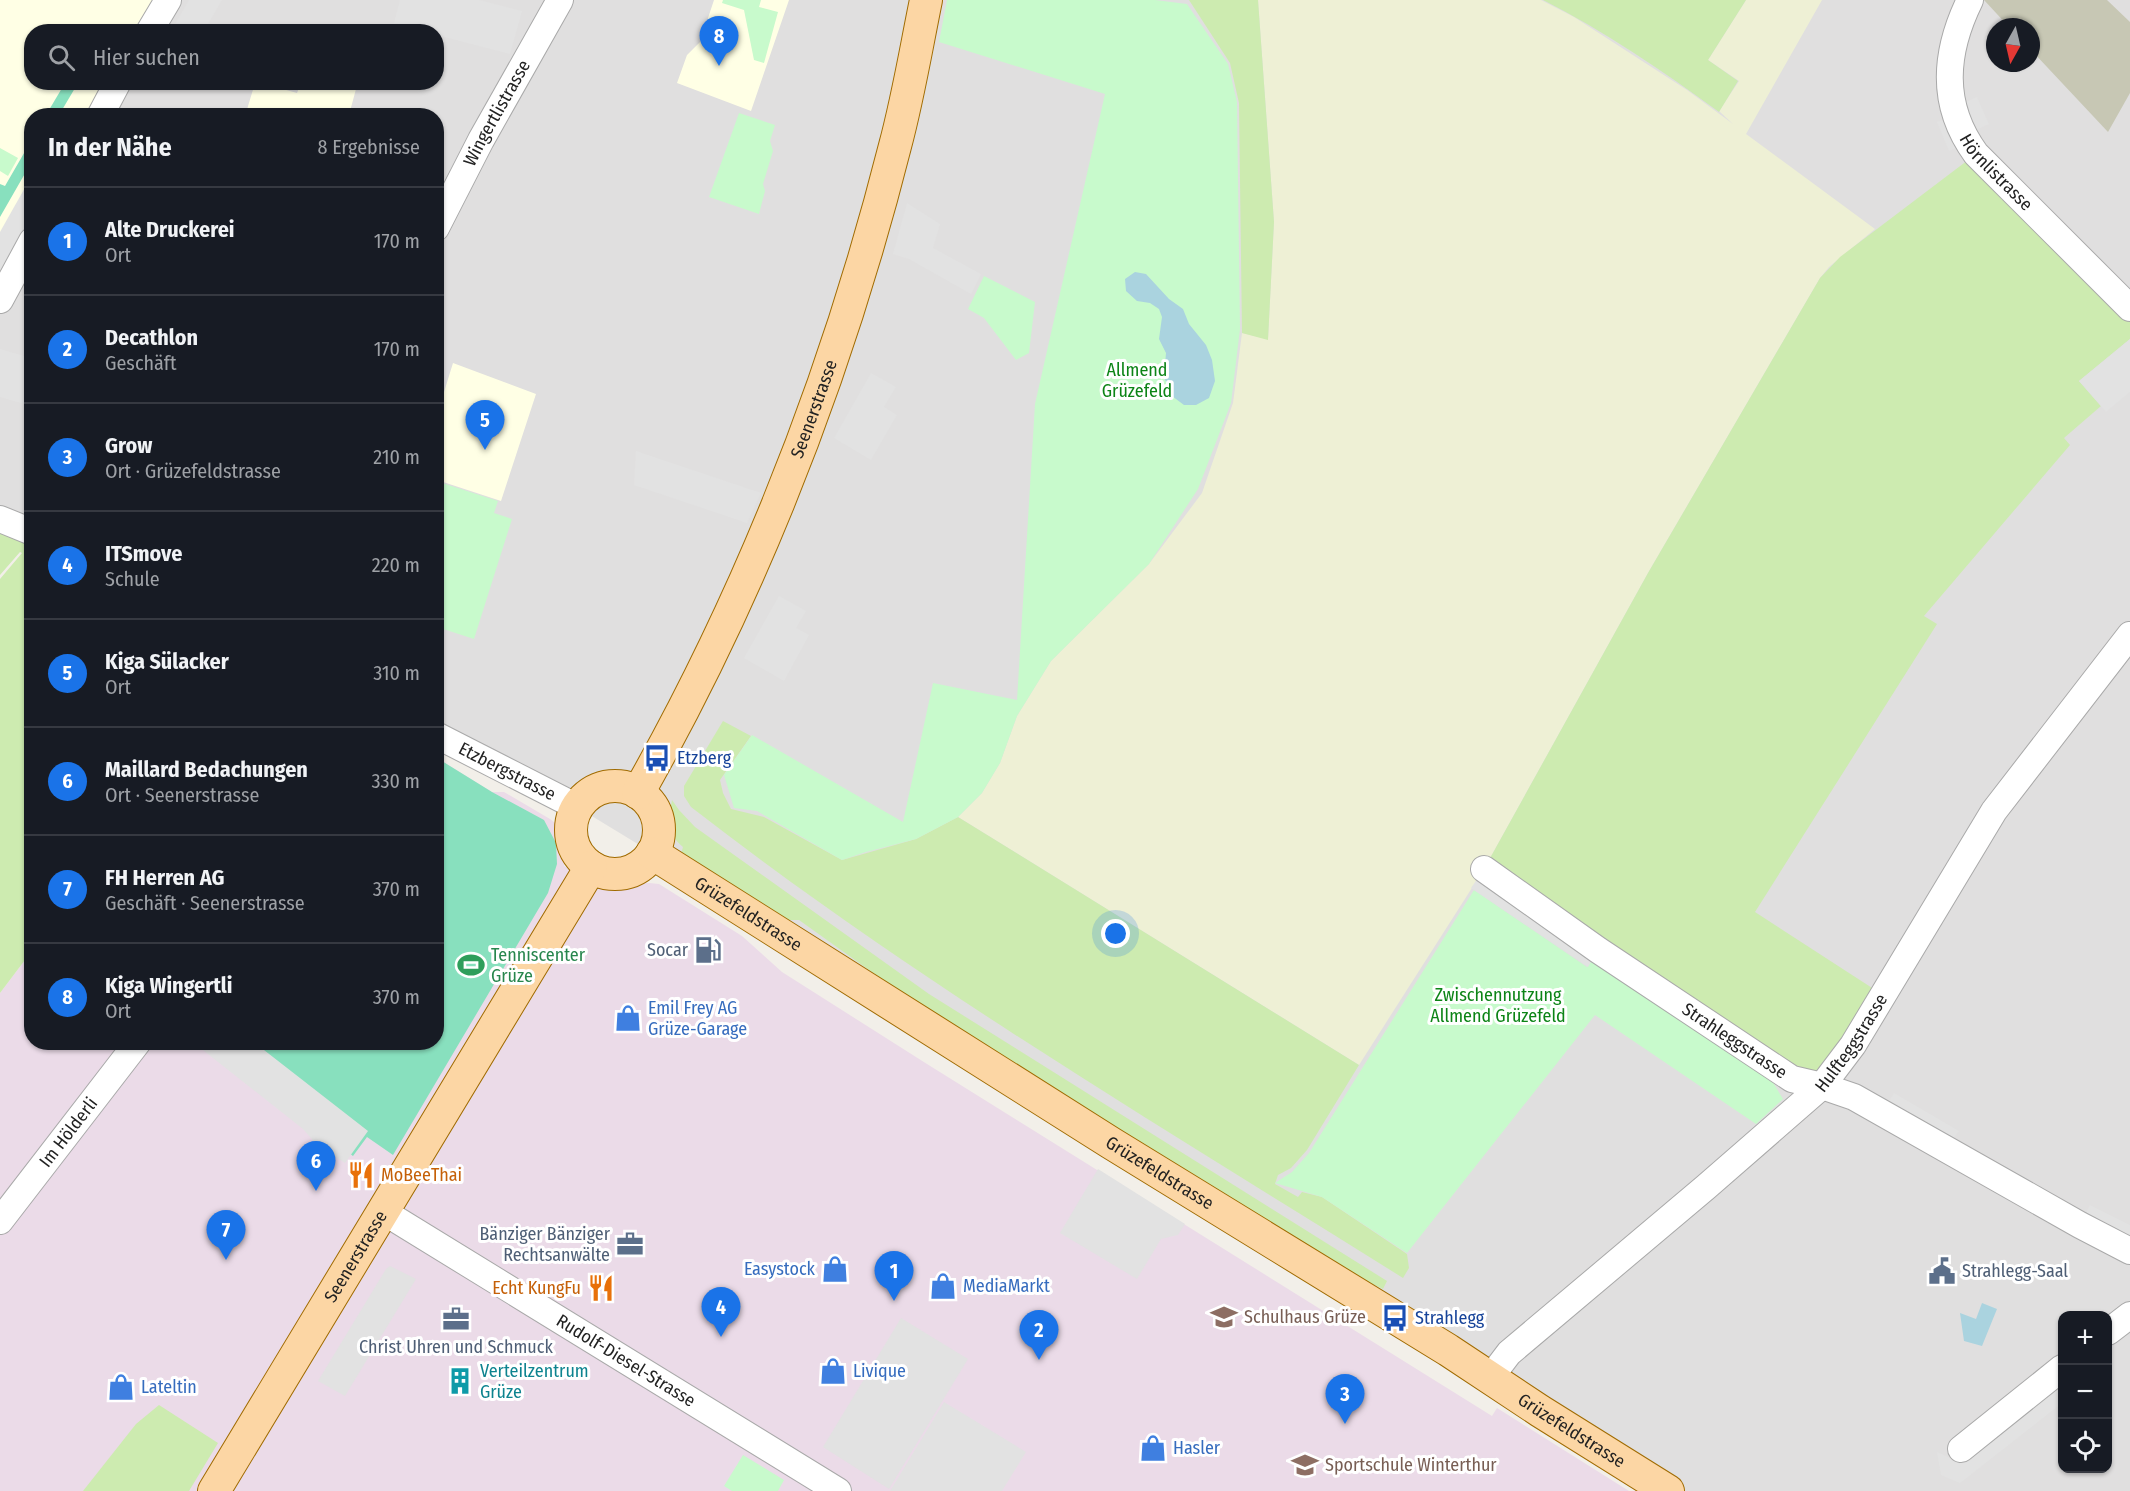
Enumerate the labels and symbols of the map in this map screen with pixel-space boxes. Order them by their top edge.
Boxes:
pin: 8 [700,16,738,66]
north arrow [1986,18,2040,72]
street label: Wingertlistrasse [459,56,535,170]
street label: Hörnlistrasse [1955,130,2037,215]
street label: Seenerstrasse [786,357,842,461]
park label: Allmend Grüzefeld [1102,359,1172,402]
pin: 5 [466,400,504,450]
street label: Etzbergstrasse [455,737,560,805]
bus stop icon: Etzberg [642,743,672,773]
place label: Etzberg [677,747,732,769]
street label: Grüzefeldstrasse [691,872,806,956]
your location [1101,919,1130,948]
fuel station icon: Socar [693,935,723,965]
place label: Socar [647,939,689,961]
place label: Tenniscenter Grüze [491,944,586,987]
sports icon: Tenniscenter Grüze [456,950,486,980]
park label: Zwischennutzung Allmend Grüzefeld [1430,984,1566,1027]
street label: Hulfteggstrasse [1810,990,1892,1097]
place label: Emil Frey AG Grüze-Garage [648,997,747,1040]
street label: Strahleggstrasse [1678,998,1791,1084]
shop icon: Emil Frey AG Grüze-Garage [613,1003,643,1033]
street label: Im Hölderli [35,1093,102,1171]
street label: Grüzefeldstrasse [1102,1131,1218,1214]
pin: 6 [296,1142,336,1191]
restaurant icon: MoBeeThai [346,1160,376,1190]
place label: MoBeeThai [381,1164,462,1186]
street label: Seenerstrasse [320,1206,392,1306]
pin: 7 [206,1210,246,1260]
place label: Bänziger Bänziger Rechtsanwälte [479,1223,611,1266]
office icon: Bänziger Bänziger Rechtsanwälte [615,1229,645,1259]
pin: 1 [874,1252,914,1301]
shop icon: Easystock [820,1254,850,1284]
public building icon: Strahlegg-Saal [1927,1256,1957,1286]
place label: Easystock [744,1258,816,1280]
place label: Strahlegg-Saal [1962,1260,2068,1282]
shop icon: MediaMarkt [928,1271,958,1301]
restaurant icon: Echt KungFu [586,1273,616,1303]
place label: MediaMarkt [963,1275,1050,1297]
place label: Echt KungFu [492,1277,581,1299]
pin: 4 [702,1288,740,1337]
school or university icon: Schulhaus Grüze [1209,1302,1239,1332]
bus stop icon: Strahlegg [1380,1303,1410,1333]
office icon: Christ Uhren und Schmuck [441,1304,471,1334]
place label: Schulhaus Grüze [1244,1306,1366,1328]
place label: Strahlegg [1415,1307,1485,1329]
street label: Rudolf-Diesel-Strasse [552,1310,700,1412]
pin: 2 [1020,1310,1058,1360]
place label: Christ Uhren und Schmuck [359,1336,553,1358]
shop icon: Livique [818,1356,848,1386]
place label: Verteilzentrum Grüze [480,1360,589,1403]
place label: Livique [853,1360,906,1382]
building icon: Verteilzentrum Grüze [445,1366,475,1396]
shop icon: Lateltin [106,1372,136,1402]
pin: 3 [1326,1374,1364,1424]
place label: Lateltin [141,1376,197,1398]
street label: Grüzefeldstrasse [1514,1388,1629,1473]
shop icon: Hasler [1138,1433,1168,1463]
place label: Hasler [1173,1437,1221,1459]
school or university icon: Sportschule Winterthur [1290,1450,1320,1480]
place label: Sportschule Winterthur [1325,1454,1497,1476]

